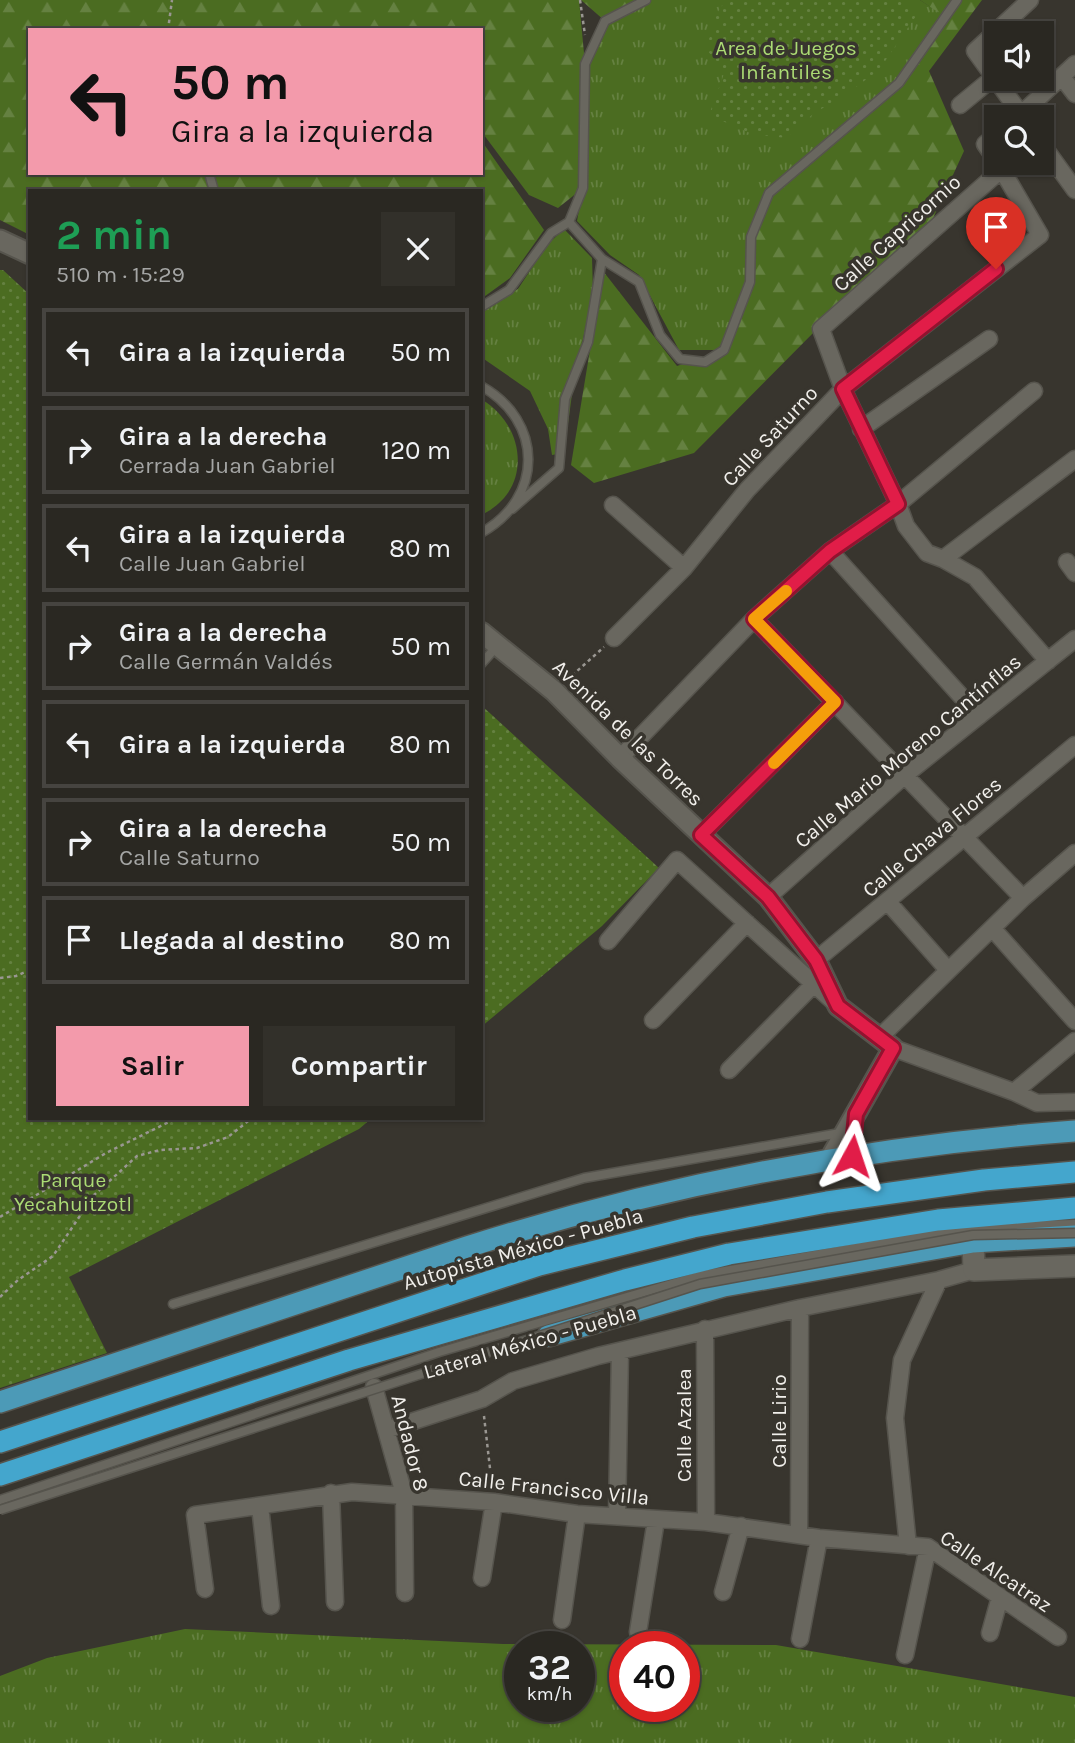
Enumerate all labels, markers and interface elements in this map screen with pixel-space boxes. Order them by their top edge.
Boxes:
map controls [984,21,1054,175]
button: sound [984,21,1054,91]
park label: Area de Juegos Infantiles [715,36,857,84]
text: 50 m [171,54,289,111]
icon: left [56,56,147,147]
button: search [984,105,1054,175]
text: Gira a la izquierda [171,113,434,150]
street label: Calle Capricornio [828,170,966,296]
pin [966,197,1026,269]
icon: arrive [977,208,1015,246]
text: 2 min [56,210,172,260]
button: close [381,212,455,286]
text: 510 m · 15:29 [56,261,185,288]
icon: left [60,333,98,371]
text: Gira a la izquierda [119,337,346,368]
text: 50 m [390,337,451,368]
street label: Calle Saturno [717,381,823,491]
text: Gira a la derecha [119,421,328,452]
icon: right [60,431,98,469]
text: 120 m [381,435,451,466]
text: Cerrada Juan Gabriel [119,452,336,479]
text: Gira a la izquierda [119,519,346,550]
icon: left [60,529,98,567]
text: 80 m [389,533,451,564]
text: Calle Juan Gabriel [119,550,306,577]
text: Gira a la derecha [119,617,328,648]
icon: right [60,627,98,665]
text: 50 m [390,631,451,662]
text: Calle Germán Valdés [119,648,333,675]
street label: Calle Mario Moreno Cantínflas [790,649,1026,853]
street label: Avenida de las Torres [548,655,708,811]
icon: left [60,725,98,763]
text: Gira a la izquierda [119,729,346,760]
text: 80 m [389,729,451,760]
street label: Calle Chava Flores [858,772,1006,902]
text: Gira a la derecha [119,813,328,844]
icon: right [60,823,98,861]
text: 50 m [390,827,451,858]
text: Calle Saturno [119,844,260,871]
icon: arrive [60,921,98,959]
text: Llegada al destino [119,925,345,956]
text: 80 m [389,925,451,956]
button: Salir [56,1026,249,1106]
button: Compartir [263,1026,455,1106]
position arrow [815,1119,889,1193]
park label: Parque Yecahuitzotl [14,1168,132,1216]
street label: Autopista México - Puebla [400,1203,646,1295]
street label: Lateral México - Puebla [421,1300,639,1384]
street label: Calle Azalea [672,1368,696,1482]
street label: Calle Lirio [767,1374,791,1468]
street label: Andador 8 [386,1392,434,1494]
street label: Calle Francisco Villa [457,1466,651,1510]
street label: Calle Alcatraz [936,1525,1056,1617]
speed limit sign: 40 [609,1631,700,1722]
text: 32 [528,1647,571,1688]
text: km/h [527,1683,572,1705]

